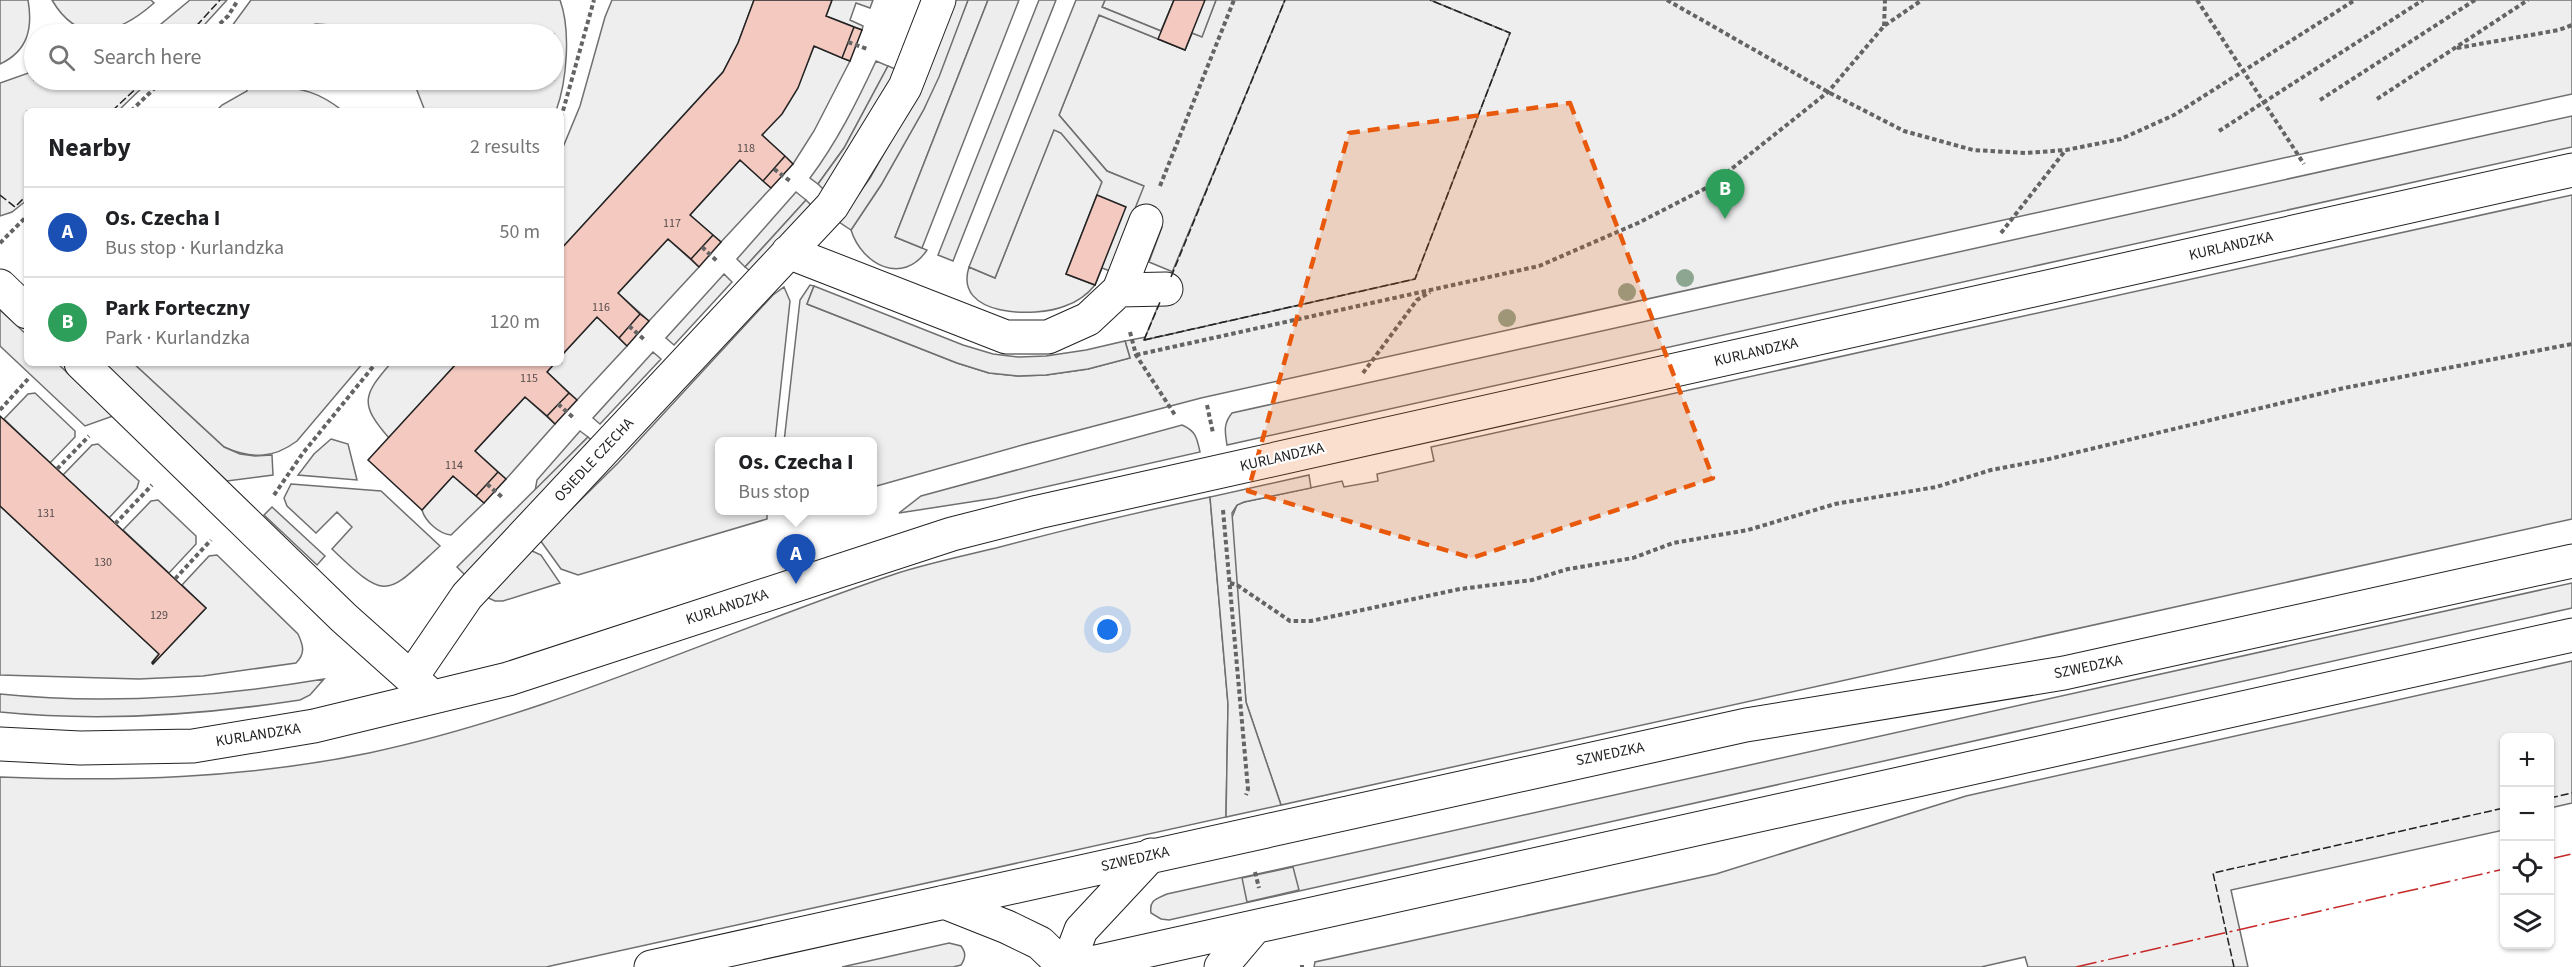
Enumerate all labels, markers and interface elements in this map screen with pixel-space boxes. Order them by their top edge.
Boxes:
search box [24,24,564,90]
icon: search [45,41,78,74]
text: Search here [93,41,201,73]
text: Nearby [48,129,131,166]
text: 2 results [470,133,540,161]
house number: 118 [737,140,755,157]
pin: B [1706,170,1744,219]
text: Os. Czecha I [105,202,220,234]
house number: 117 [663,215,681,232]
text: A [62,218,73,246]
text: 50 m [500,218,540,246]
street label: KURLANDZKA [2187,226,2276,266]
text: Bus stop · Kurlandzka [105,234,284,262]
text: Park Forteczny [105,292,250,324]
house number: 116 [592,299,610,316]
text: B [61,308,74,336]
text: 120 m [490,308,540,336]
text: Park · Kurlandzka [105,324,250,352]
street label: KURLANDZKA [1712,332,1801,372]
house number: 115 [520,370,538,387]
street label: OSIEDLE CZECHA [549,413,639,507]
popup [715,437,877,515]
street label: KURLANDZKA [1238,437,1327,477]
text: Os. Czecha I [738,446,854,478]
house number: 114 [445,457,463,474]
text: Bus stop [738,478,810,506]
house number: 131 [37,505,55,522]
pin: A [776,534,816,584]
house number: 130 [94,554,112,571]
street label: KURLANDZKA [683,584,772,630]
house number: 129 [150,607,168,624]
your location [1093,615,1122,644]
street label: SZWEDZKA [2052,649,2125,684]
street label: KURLANDZKA [214,718,303,752]
map controls [2500,733,2554,949]
button: + [2500,733,2554,787]
street label: SZWEDZKA [1574,736,1647,771]
button: − [2500,787,2554,841]
street label: SZWEDZKA [1099,841,1172,877]
button: locate [2500,841,2554,895]
button: layers [2500,895,2554,949]

